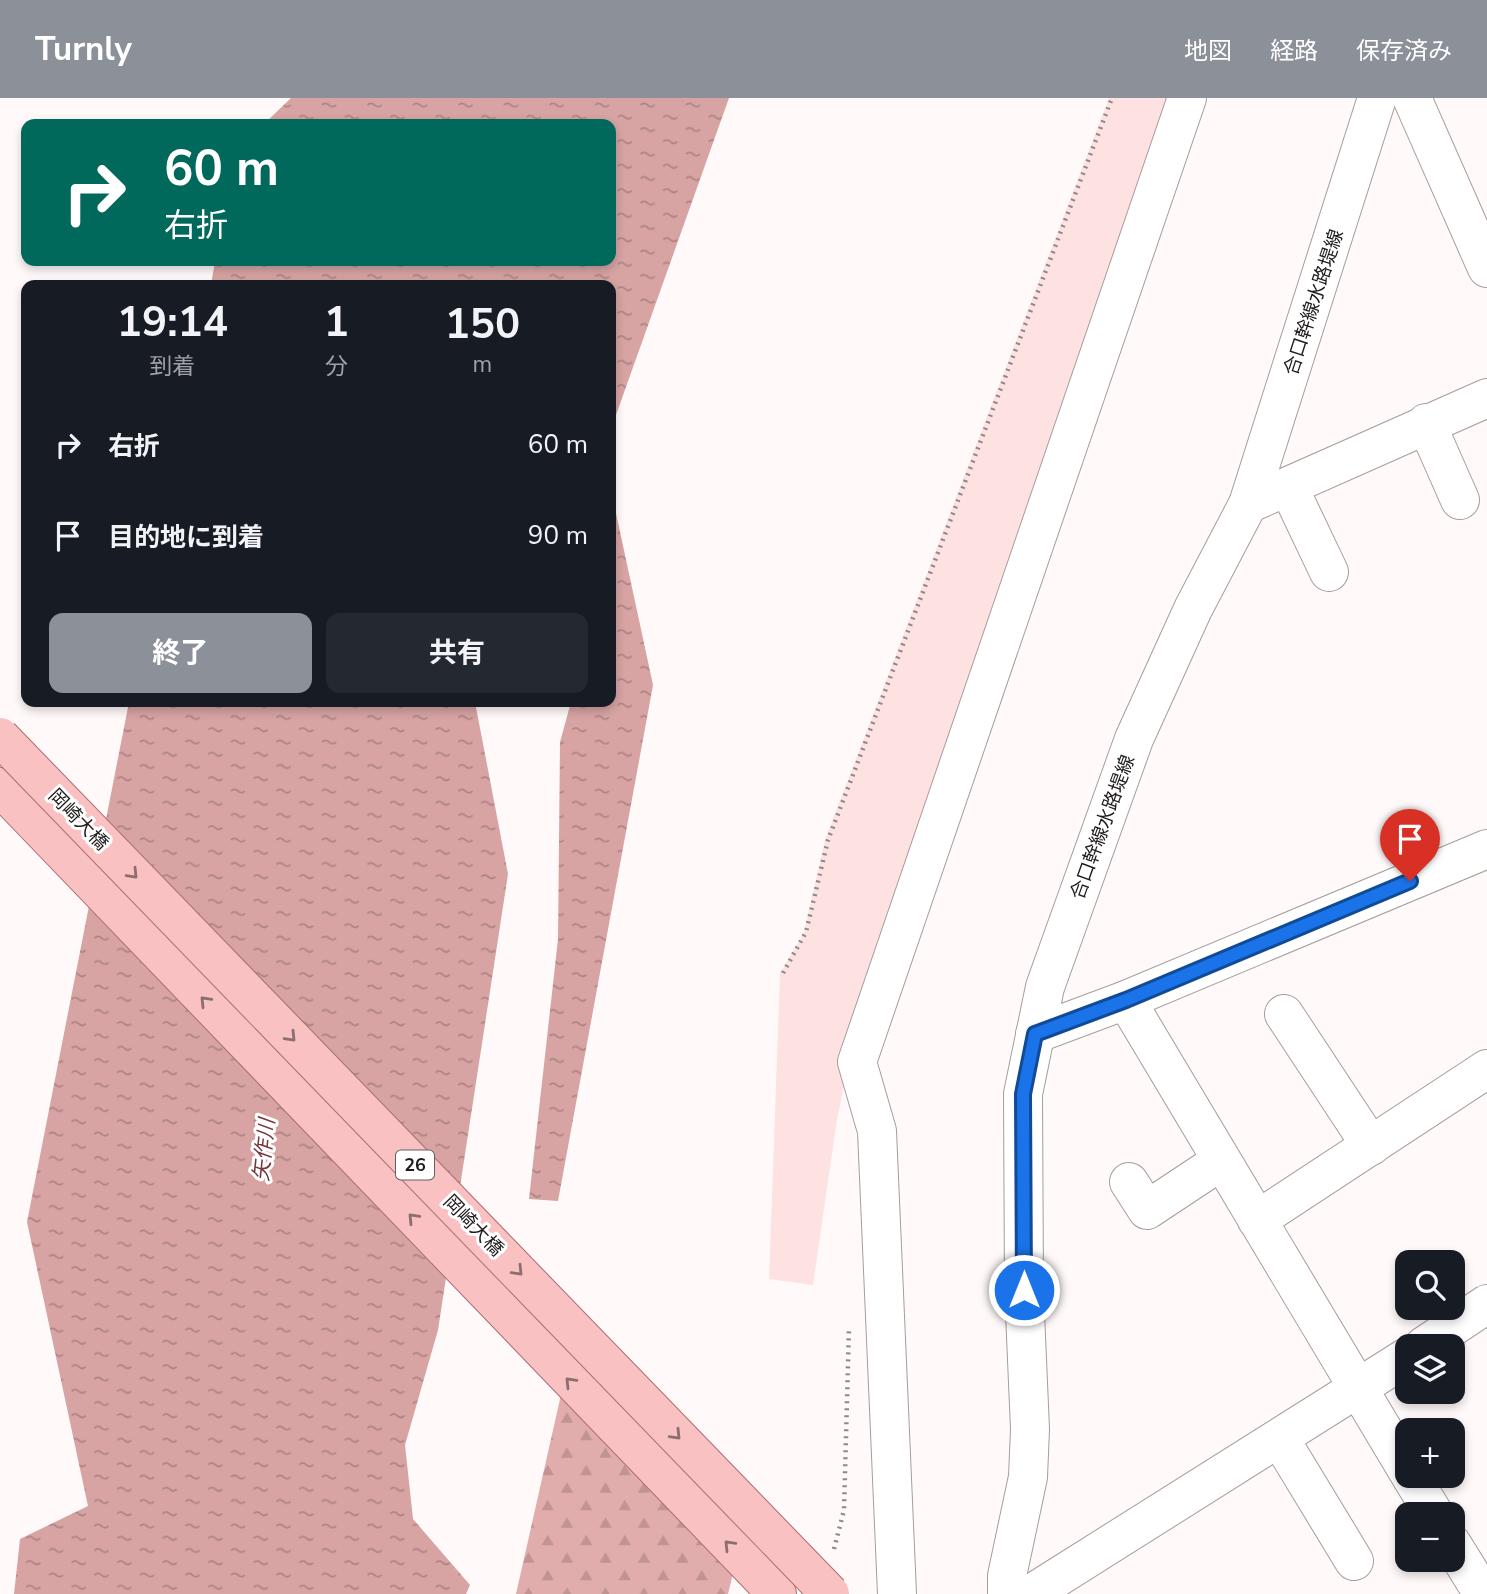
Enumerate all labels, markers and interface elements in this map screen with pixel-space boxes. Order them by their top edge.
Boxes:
text: Turnly [35,27,132,72]
text: 地図 [1184,35,1232,67]
text: 経路 [1270,35,1318,67]
text: 保存済み [1356,35,1452,67]
text: 60 m [164,135,279,202]
icon: right [49,147,140,238]
text: 右折 [164,204,228,247]
street label: 合口幹線水路堤線 [1278,226,1350,379]
text: 19:14 [117,294,228,351]
text: 1 [324,294,349,351]
text: 150 [445,296,520,353]
text: m [473,349,492,380]
text: 到着 [149,351,195,382]
text: 分 [325,351,348,382]
icon: right [49,426,87,464]
text: 60 m [528,427,588,462]
text: 右折 [108,429,160,464]
icon: arrive [49,517,87,555]
text: 90 m [528,518,588,553]
text: 目的地に到着 [108,520,264,555]
button: 終了 [49,613,312,693]
button: 共有 [326,613,588,693]
street label: 合口幹線水路堤線 [1065,751,1141,903]
street label: 岡崎大橋 [43,783,114,856]
pin [1380,809,1440,881]
icon: arrive [1391,820,1429,858]
one-way arrow [124,866,137,879]
one-way arrow [200,996,213,1009]
one-way arrow [283,1029,296,1042]
water label: 矢作川 [247,1115,281,1183]
road number: 26 [396,1150,434,1180]
street label: 岡崎大橋 [438,1189,509,1262]
one-way arrow [409,1213,422,1226]
map controls [1395,1250,1465,1572]
button: search [1395,1250,1465,1320]
position arrow [987,1253,1061,1327]
one-way arrow [509,1263,522,1276]
button: layers [1395,1334,1465,1404]
one-way arrow [566,1378,579,1391]
button: + [1395,1418,1465,1488]
one-way arrow [667,1426,680,1439]
button: − [1395,1502,1465,1572]
one-way arrow [725,1541,738,1554]

